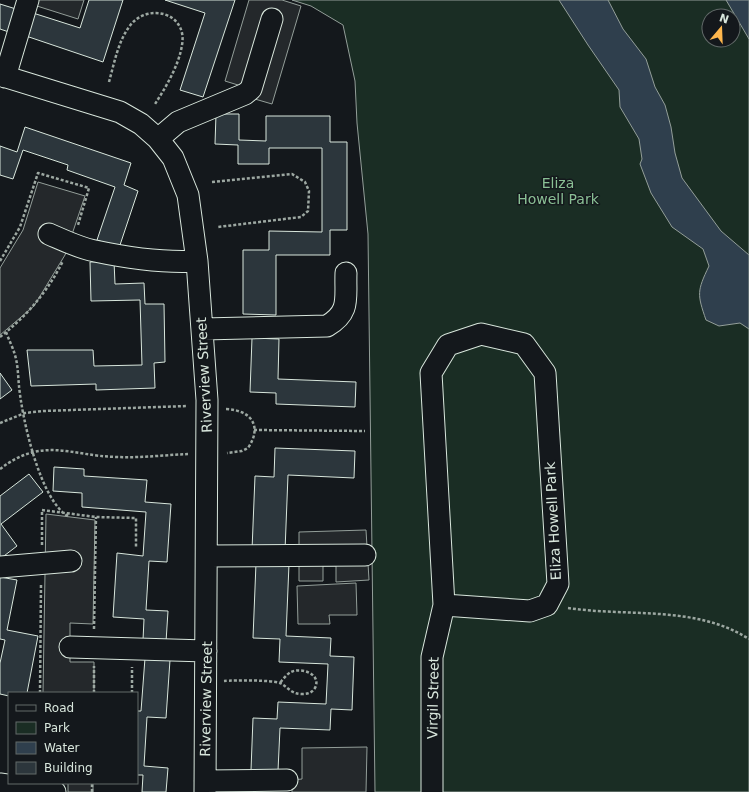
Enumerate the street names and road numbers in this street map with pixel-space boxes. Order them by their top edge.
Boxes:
street label: Riverview Street [193,316,215,433]
street label: Eliza Howell Park [542,460,564,581]
street label: Riverview Street [197,641,215,757]
street label: Virgil Street [424,656,442,739]

